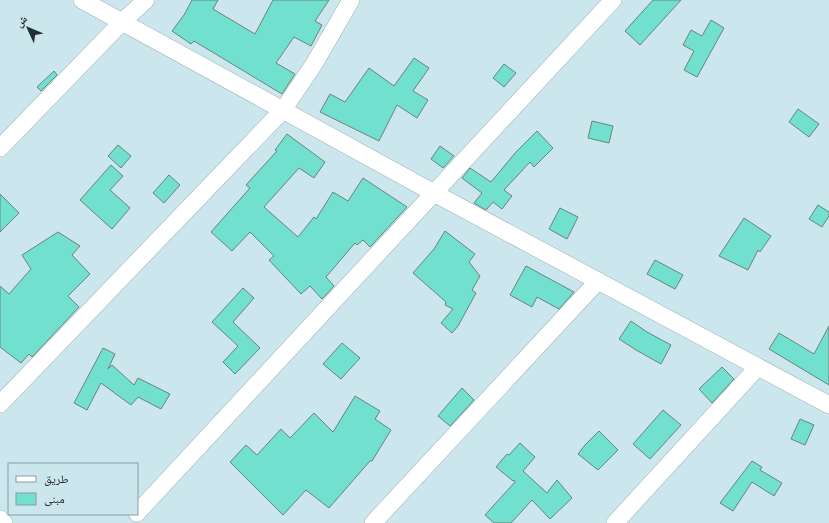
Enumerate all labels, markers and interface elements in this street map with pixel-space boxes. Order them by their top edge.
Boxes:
north arrow [8,8,48,48]
text: ش [12,12,31,31]
legend [8,463,138,515]
text: طريق [44,472,69,486]
text: مبنى [44,492,65,506]

